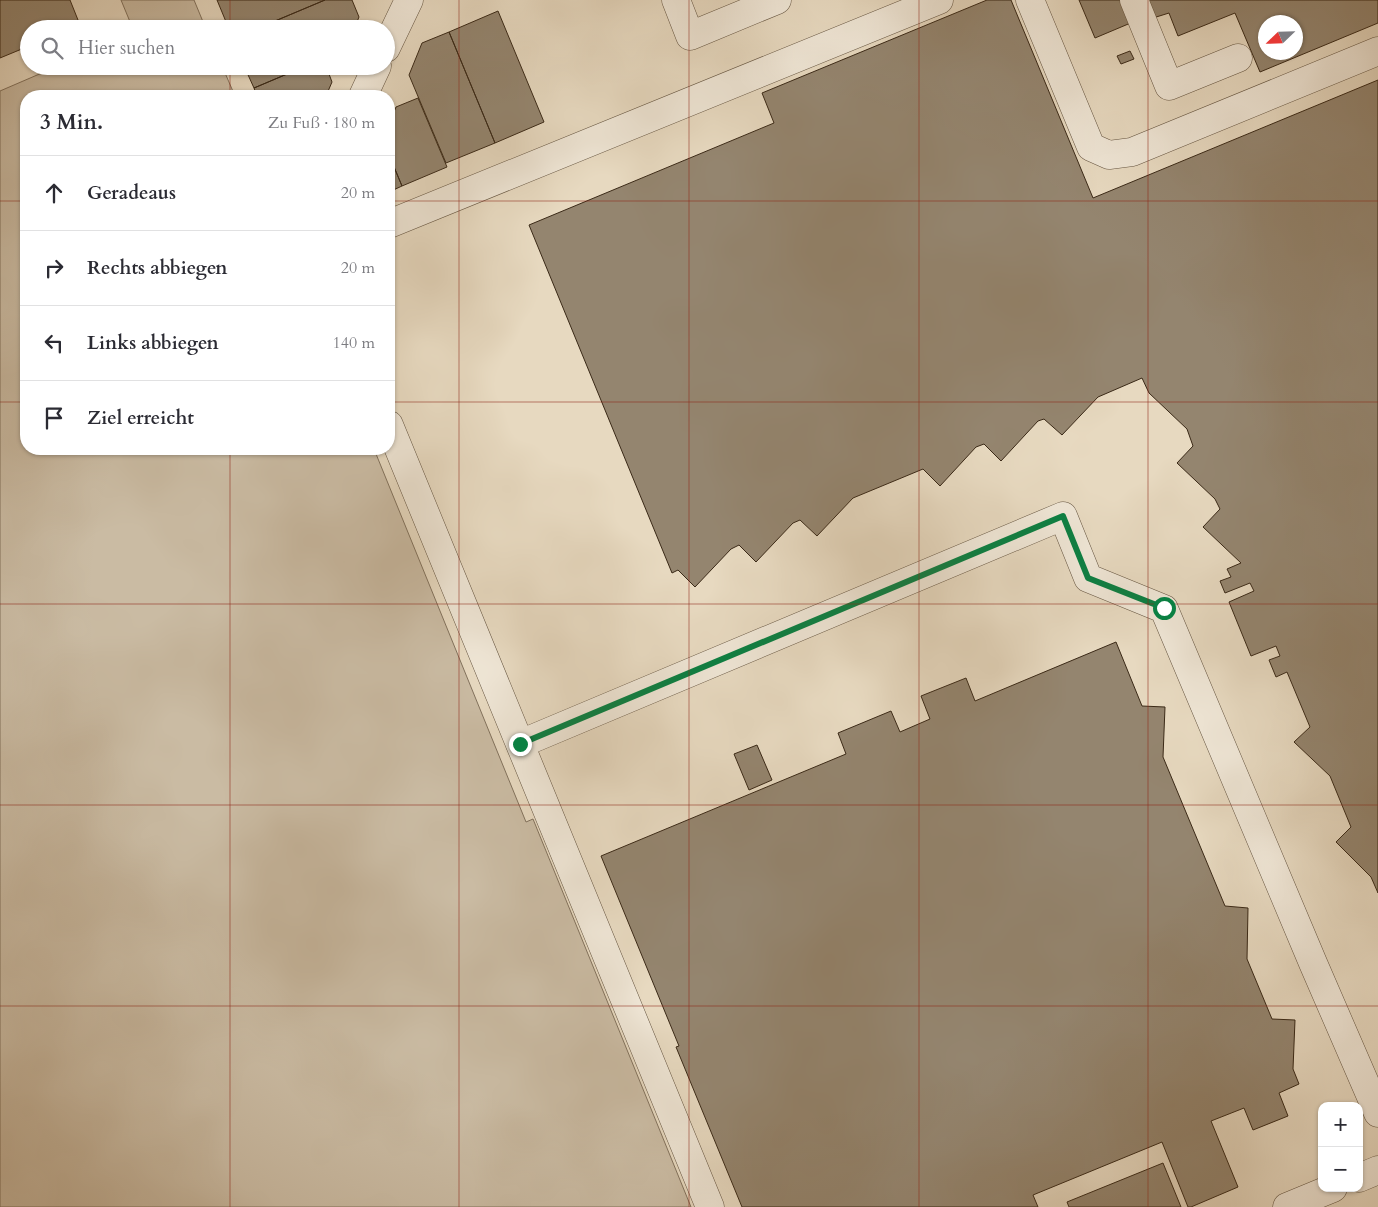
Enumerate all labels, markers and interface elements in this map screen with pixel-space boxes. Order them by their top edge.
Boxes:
north arrow [1258,15,1303,60]
search box [20,20,395,75]
icon: search [38,34,66,62]
text: Hier suchen [78,35,175,61]
text: 3 Min. [40,108,103,137]
text: Zu Fuß · 180 m [268,112,375,134]
icon: ahead [40,179,68,207]
text: Geradeaus [87,180,176,206]
text: 20 m [341,182,375,204]
icon: right [40,254,68,282]
text: Rechts abbiegen [87,255,228,281]
text: 20 m [341,257,375,279]
icon: left [40,329,68,357]
text: Links abbiegen [87,330,219,356]
text: 140 m [333,332,375,354]
icon: arrive [40,404,68,432]
text: Ziel erreicht [87,405,194,431]
route start [1153,597,1176,620]
route end [509,733,532,756]
map controls [1318,1102,1363,1192]
button: + [1318,1102,1363,1147]
button: − [1318,1147,1363,1192]

